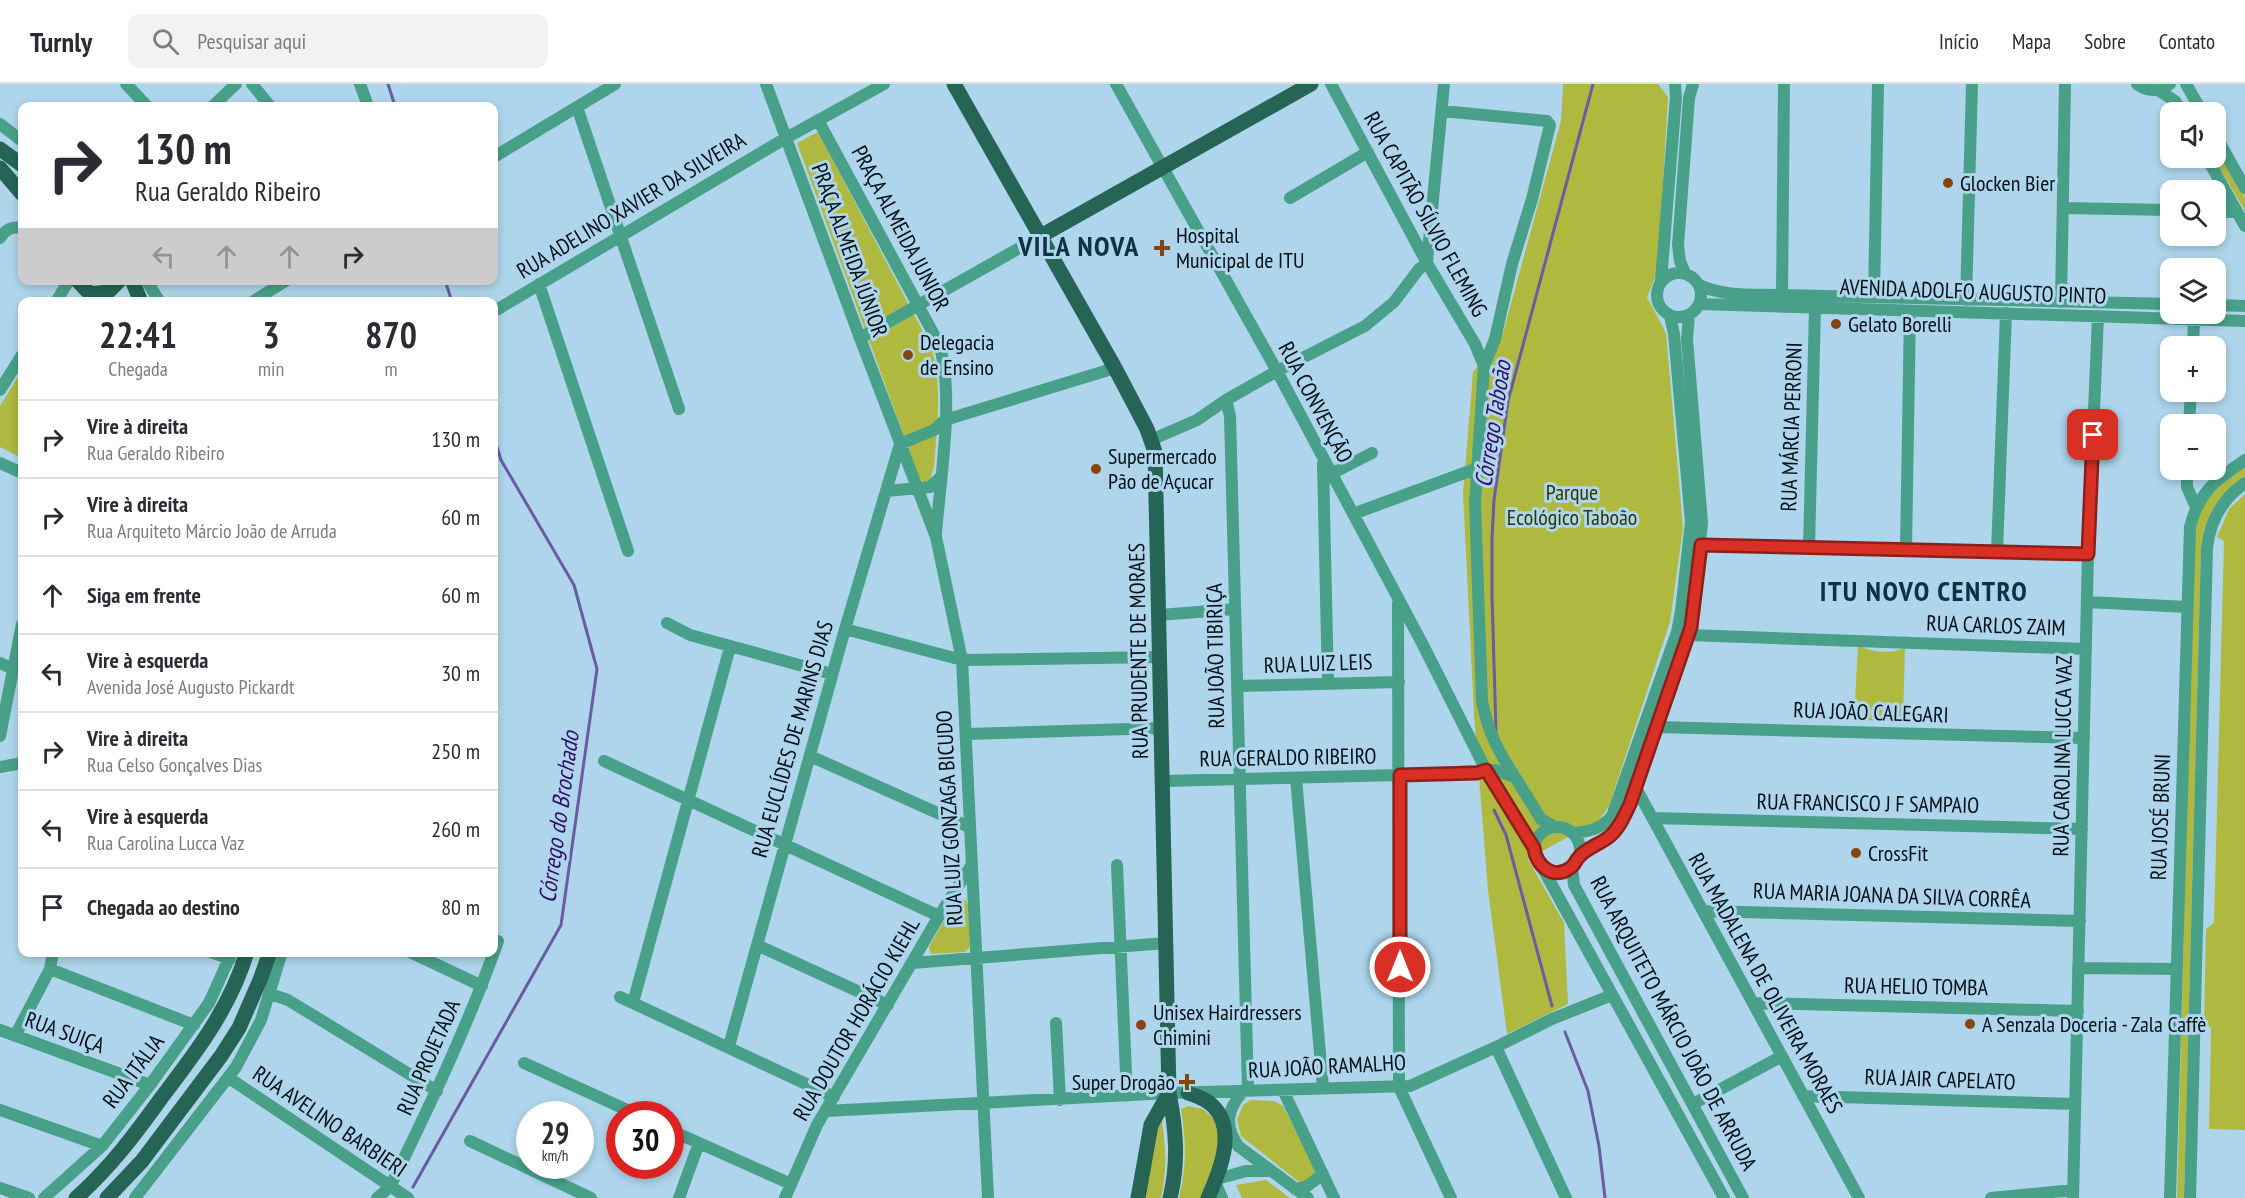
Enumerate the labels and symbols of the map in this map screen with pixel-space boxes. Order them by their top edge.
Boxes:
street label: RUA CAPITÃO SÍLVIO FLEMING [1358,107,1494,321]
street label: RUA ADELINO XAVIER DA SILVEIRA [512,125,751,284]
street label: PRAÇA ALMEIDA JUNIOR [846,141,956,315]
street label: PRAÇA ALMEIDA JÚNIOR [806,159,894,341]
place label: Glocken Bier [1960,169,2055,197]
marker: Glocken Bier [1941,176,1955,190]
place label: Hospital Municipal de ITU [1176,221,1304,274]
district label: VILA NOVA [1017,227,1140,264]
marker: Hospital Municipal de ITU [1153,239,1171,257]
street label: AVENIDA ADOLFO AUGUSTO PINTO [1839,272,2107,310]
place label: Gelato Borelli [1848,310,1952,338]
marker: Gelato Borelli [1829,317,1843,331]
place label: Delegacia de Ensino [920,328,994,381]
street label: RUA CONVENÇÃO [1272,337,1360,467]
street label: RUA MÁRCIA PERRONI [1774,342,1808,512]
marker: Delegacia de Ensino [901,348,915,362]
water label: Córrego Taboão [1467,357,1518,489]
pin [2067,409,2118,460]
place label: Supermercado Pão de Açucar [1108,442,1217,495]
marker: Supermercado Pão de Açucar [1089,462,1103,476]
park label: Parque Ecológico Taboão [1507,478,1637,531]
street label: RUA PRUDENTE DE MORAES [1122,543,1154,759]
district label: ITU NOVO CENTRO [1820,572,2028,609]
street label: RUA JOÃO TIBIRIÇA [1200,582,1230,729]
street label: RUA CARLOS ZAIM [1926,609,2066,641]
street label: RUA EUCLÍDES DE MARINS DIAS [745,617,839,861]
street label: RUA LUIZ LEIS [1263,647,1373,679]
street label: RUA CAROLINA LUCCA VAZ [2046,655,2078,857]
street label: RUA JOÃO CALEGARI [1793,695,1949,729]
street label: RUA LUIZ GONZAGA BICUDO [929,710,969,926]
water label: Córrego do Brochado [531,728,586,905]
street label: RUA GERALDO RIBEIRO [1199,741,1377,773]
street label: RUA JOSÉ BRUNI [2144,753,2176,881]
street label: RUA FRANCISCO J F SAMPAIO [1756,787,1980,819]
place label: CrossFit [1868,839,1928,867]
marker: CrossFit [1849,846,1863,860]
street label: RUA MADALENA DE OLIVEIRA MORAES [1683,848,1849,1118]
street label: RUA ARQUITETO MÁRCIO JOÃO DE ARRUDA [1584,871,1764,1175]
street label: RUA MARIA JOANA DA SILVA CORRÊA [1753,876,2032,914]
street label: RUA DOUTOR HORÁCIO KIEHL [786,912,926,1126]
position arrow [1368,935,1432,999]
street label: RUA HELIO TOMBA [1844,971,1989,1001]
street label: RUA PROJETADA [390,994,466,1119]
place label: Unisex Hairdressers Chimini [1153,998,1302,1051]
street label: RUA SUIÇA [22,1005,109,1059]
place label: A Senzala Doceria - Zala Caffè [1982,1010,2206,1038]
marker: A Senzala Doceria - Zala Caffè [1963,1017,1977,1031]
marker: Unisex Hairdressers Chimini [1134,1018,1148,1032]
street label: RUA ITÁLIA [96,1028,170,1113]
street label: RUA JOÃO RAMALHO [1247,1048,1407,1084]
street label: RUA AVELINO BARBIERI [248,1059,412,1183]
street label: RUA JAIR CAPELATO [1864,1062,2016,1096]
place label: Super Drogão [1072,1068,1175,1096]
marker: Super Drogão [1180,1075,1194,1089]
speed limit sign: 30 [606,1101,684,1179]

